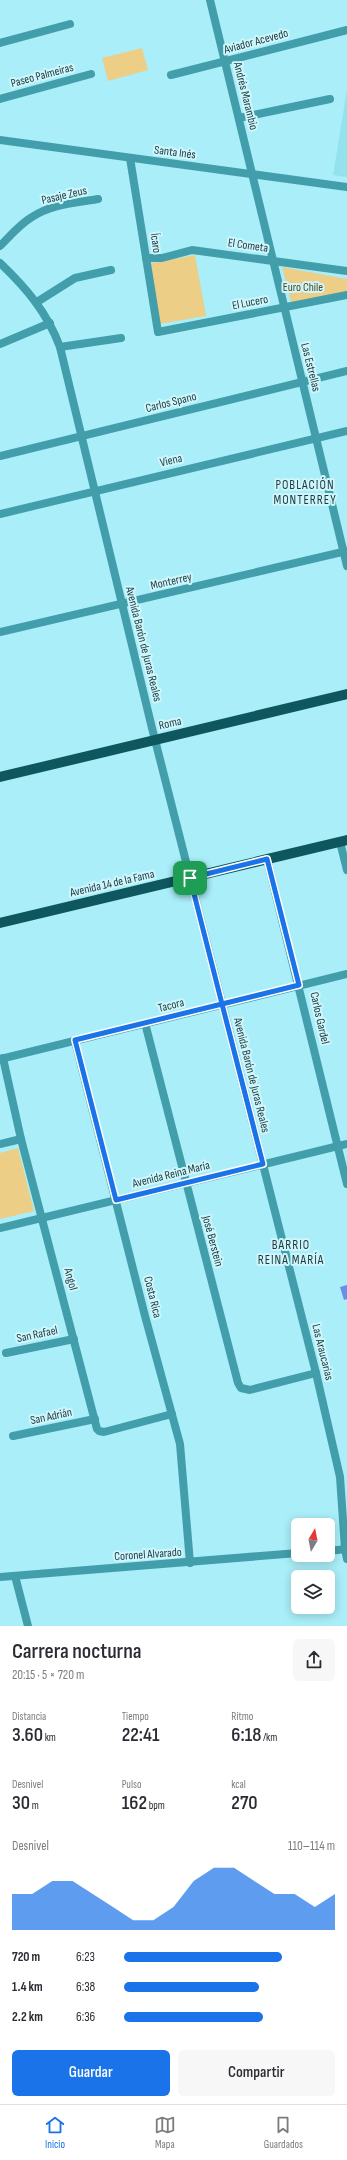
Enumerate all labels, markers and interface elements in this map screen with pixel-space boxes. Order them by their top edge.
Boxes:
street label: Aviador Acevedo [221,26,290,58]
street label: Paseo Palmeiras [9,60,75,91]
street label: Andrés Marambio [230,60,261,132]
street label: Santa Inés [153,143,197,162]
street label: Pasaje Zeus [40,183,88,208]
street label: Ícaro [147,232,164,254]
street label: El Cometa [227,235,269,256]
park label: Euro Chile [283,280,323,295]
street label: El Lucero [231,292,269,313]
street label: Las Estrellas [297,341,324,393]
street label: Carlos Spano [144,389,198,416]
street label: Viena [159,451,184,470]
district label: POBLACIÓN MONTERREY [273,477,337,508]
street label: Monterrey [149,569,194,593]
street label: Avenida Barón de Juras Reales [122,584,165,703]
street label: Roma [157,714,183,733]
pin [173,861,207,895]
street label: Avenida 14 de la Fama [67,866,156,901]
icon: arrive [179,867,201,889]
street label: Carlos Gardel [306,991,333,1046]
street label: Tacora [157,995,186,1016]
street label: Avenida Barón de Juras Reales [230,1015,273,1134]
street label: Avenida Reina María [130,1158,212,1192]
street label: José Berstein [198,1213,226,1268]
district label: BARRIO REINA MARÍA [258,1237,324,1268]
street label: Angol [60,1265,81,1292]
street label: Costa Rica [140,1275,165,1320]
street label: Las Araucarias [308,1322,337,1382]
street label: San Rafael [15,1323,59,1346]
street label: San Adrián [29,1405,73,1428]
north arrow [291,1518,335,1562]
map controls [291,1518,335,1614]
street label: Coronel Alvarado [114,1545,182,1564]
button: layers [291,1570,335,1614]
text: Carrera nocturna [12,1638,142,1665]
button: share [293,1639,335,1681]
text: 20:15 · 5 × 720 m [12,1667,84,1683]
text: Distancia [12,1710,46,1723]
text: Tiempo [122,1710,149,1723]
text: Ritmo [231,1710,253,1723]
text: 3.60 [12,1723,43,1747]
text: 22:41 [122,1723,159,1747]
text: 6:18 [231,1723,261,1747]
text: km [43,1731,56,1744]
text: /km [261,1731,277,1744]
text: Desnivel [12,1778,43,1791]
text: Pulso [122,1778,141,1791]
text: kcal [231,1778,246,1791]
text: 30 [12,1791,30,1815]
text: 162 [122,1791,147,1815]
text: 270 [231,1791,258,1815]
text: m [30,1799,39,1812]
text: bpm [147,1799,165,1812]
text: Desnivel [12,1838,49,1854]
text: 110–114 m [288,1838,335,1854]
text: 720 m [12,1949,40,1965]
text: 6:23 [76,1949,95,1965]
text: 1.4 km [12,1979,43,1995]
text: 6:38 [76,1979,95,1995]
text: 2.2 km [12,2009,43,2025]
text: 6:36 [76,2009,95,2025]
button: Guardar [12,2050,170,2096]
button: Compartir [178,2050,335,2096]
tab: Inicio [44,2114,66,2151]
tab: Mapa [154,2114,176,2151]
tab: Guardados [264,2114,303,2151]

